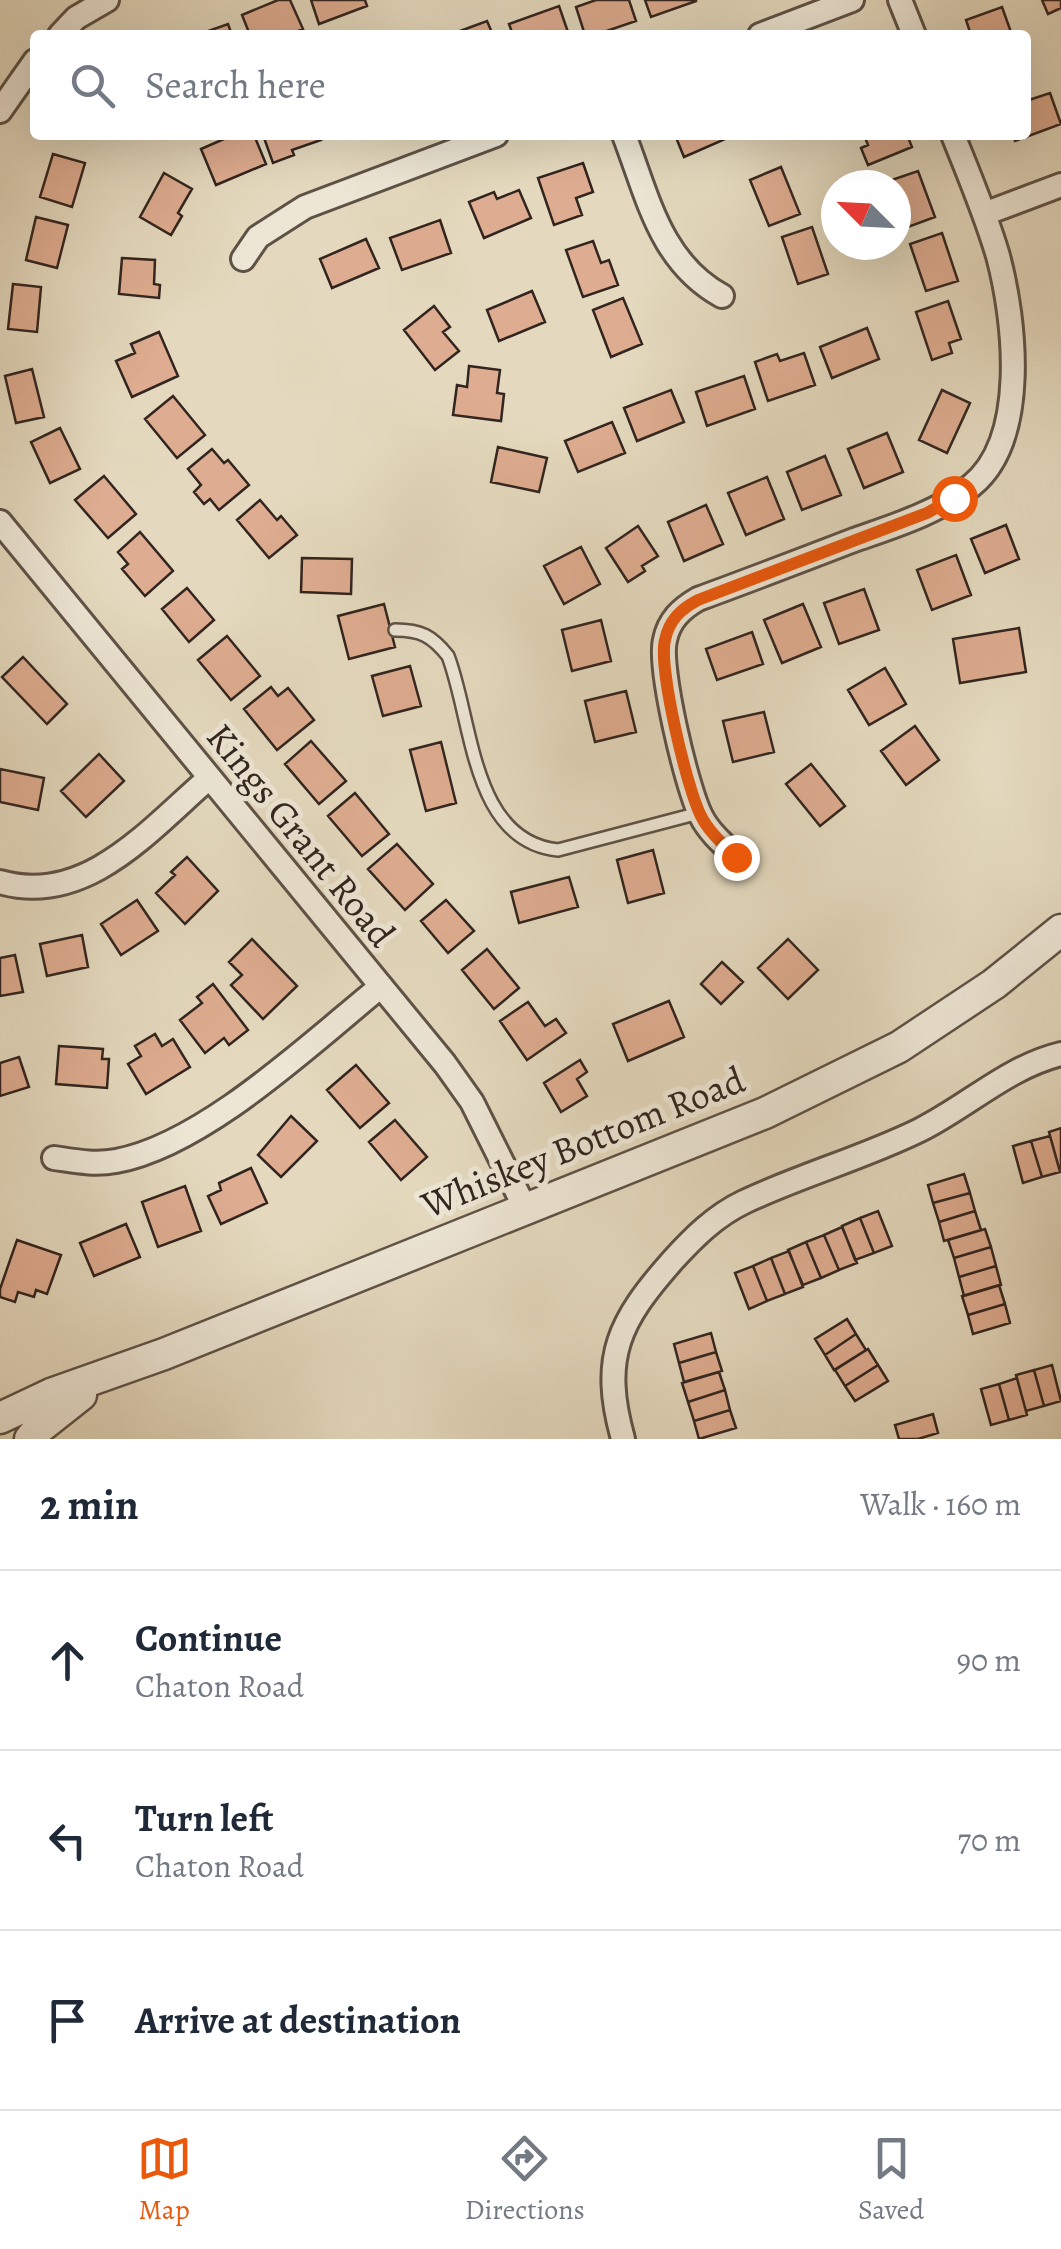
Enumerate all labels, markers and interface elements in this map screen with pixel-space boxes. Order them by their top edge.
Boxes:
search box [30,30,1031,140]
icon: search [65,58,120,113]
text: Search here [145,59,326,111]
north arrow [821,170,911,260]
route start [932,476,978,522]
street label: Kings Grant Road [195,712,408,958]
route end [714,835,760,881]
street label: Whiskey Bottom Road [413,1053,753,1231]
text: 2 min [40,1476,139,1533]
text: Walk · 160 m [860,1482,1021,1526]
text: Continue [135,1612,282,1664]
icon: ahead [40,1633,95,1688]
text: 90 m [956,1638,1021,1682]
text: Chaton Road [135,1664,304,1708]
text: Turn left [135,1792,274,1844]
icon: left [40,1813,95,1868]
text: 70 m [958,1818,1021,1862]
text: Chaton Road [135,1844,304,1888]
icon: arrive [40,1993,95,2048]
text: Arrive at destination [135,1994,461,2046]
tab: Map [137,2131,192,2229]
tab: Directions [465,2131,585,2229]
tab: Saved [858,2131,924,2229]

